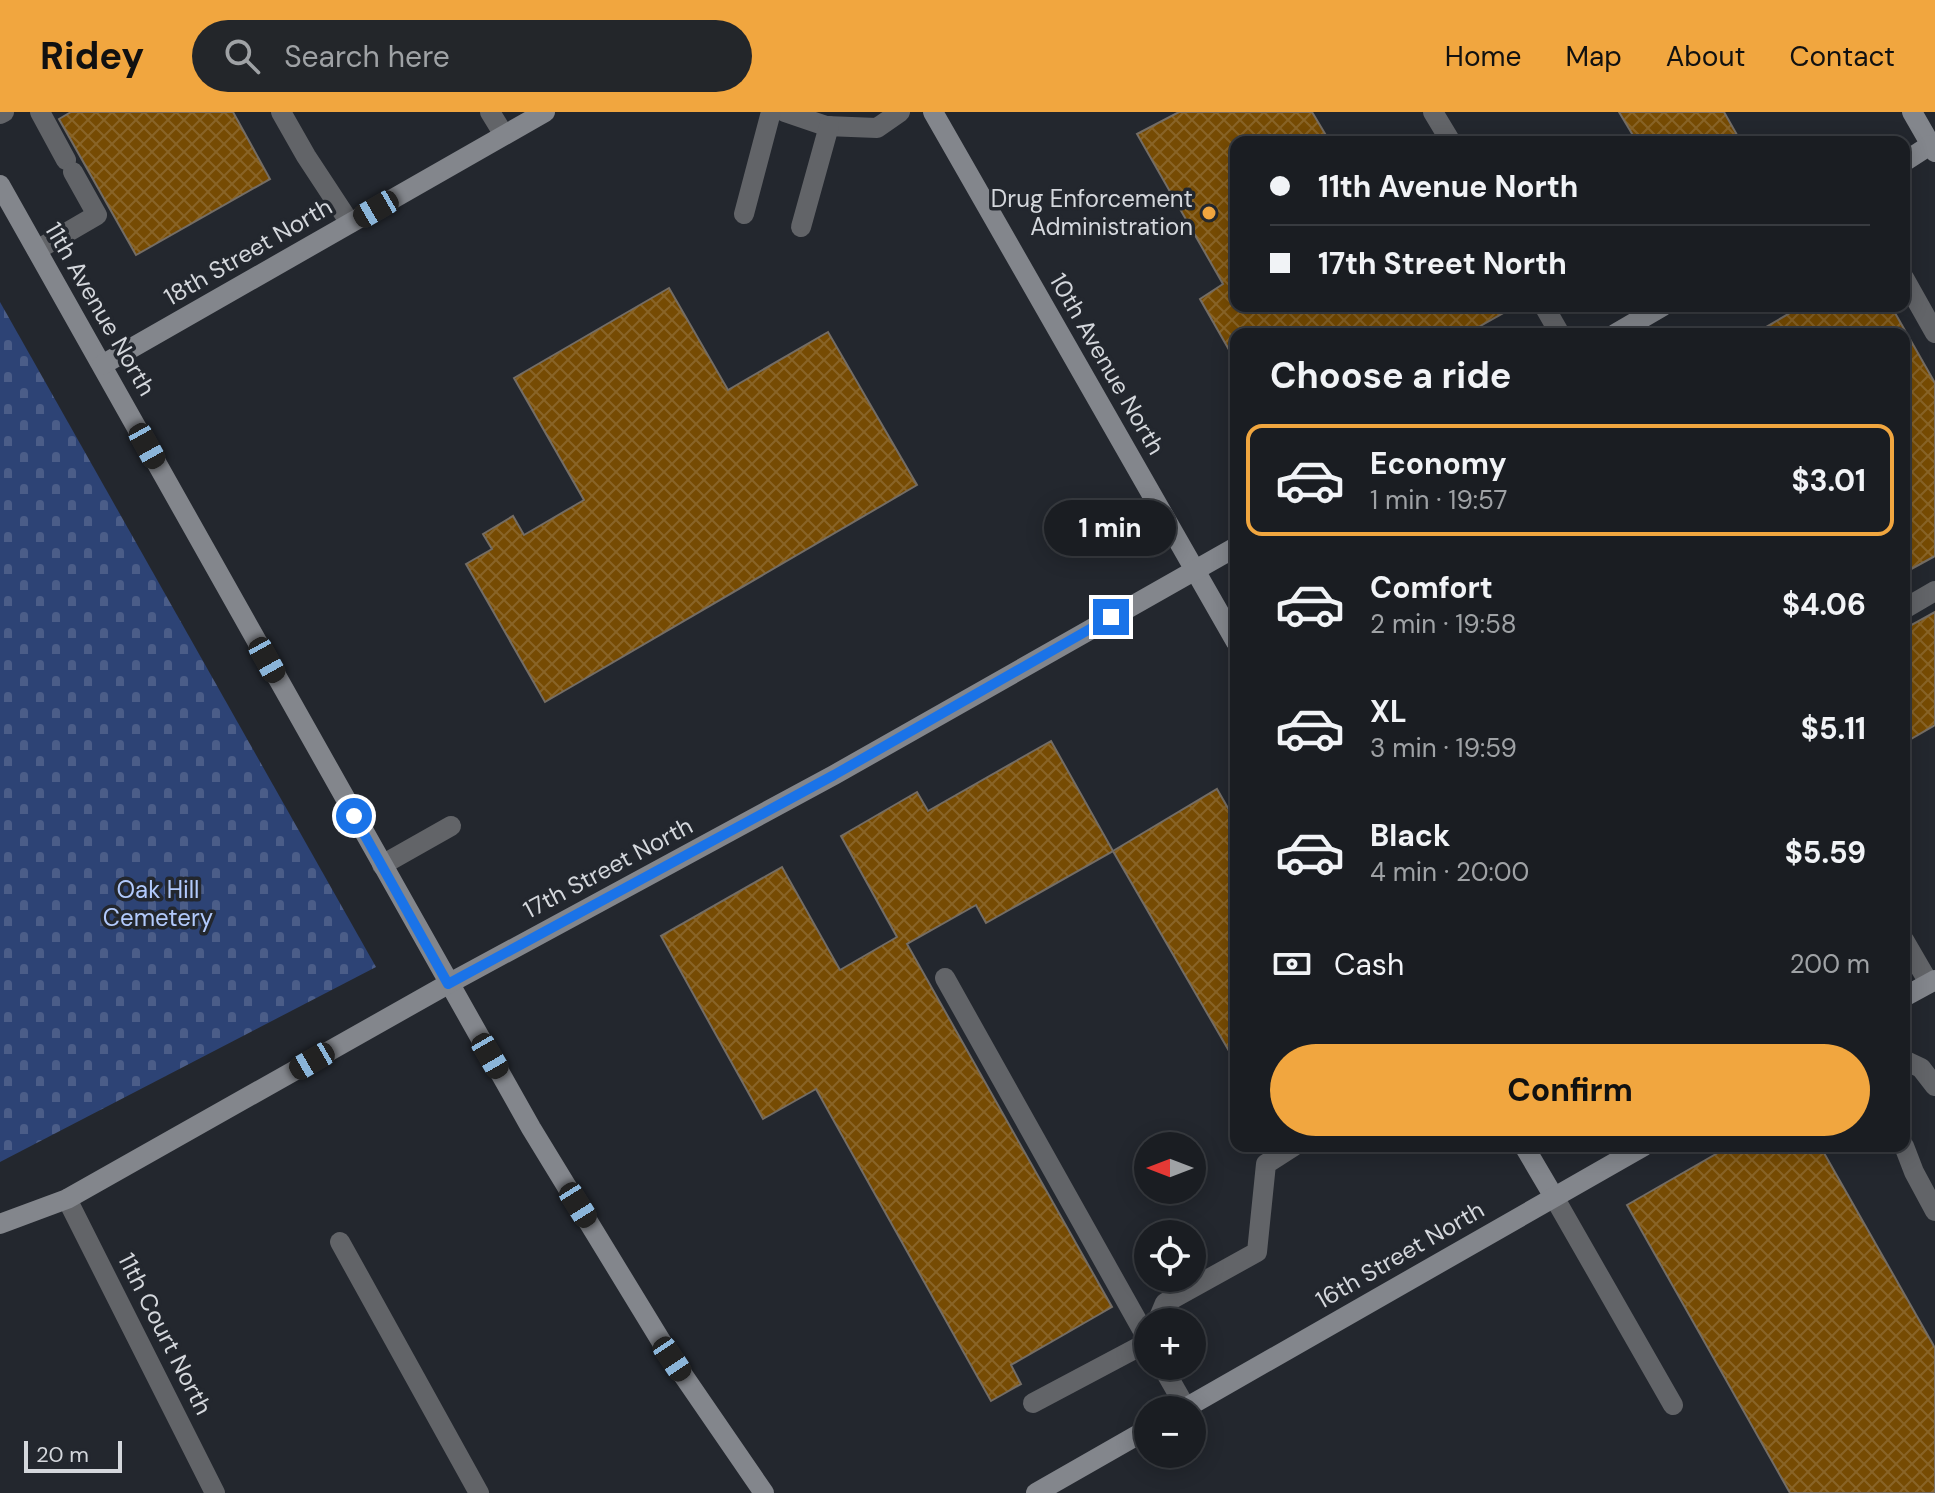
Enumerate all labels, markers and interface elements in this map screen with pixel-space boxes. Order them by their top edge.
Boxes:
search box [192,20,752,92]
text: Ridey [40,31,144,81]
icon: search [220,34,264,78]
text: Search here [284,37,450,76]
text: Home [1445,38,1521,75]
text: Map [1565,38,1622,75]
text: About [1666,38,1745,75]
text: Contact [1789,38,1895,75]
text: 11th Avenue North [1318,167,1578,206]
place label: Drug Enforcement Administration [991,183,1193,242]
car [349,187,403,231]
street label: 18th Street North [158,191,337,312]
marker: Drug Enforcement Administration [1200,204,1218,222]
street label: 11th Avenue North [38,216,163,401]
text: 17th Street North [1318,244,1567,283]
street label: 10th Avenue North [1043,268,1172,460]
text: Choose a ride [1270,352,1511,399]
car [125,419,169,473]
icon: car [1274,444,1346,516]
text: Economy [1370,444,1507,483]
text: $3.01 [1791,461,1866,500]
text: 1 min · 19:57 [1370,483,1507,517]
callout: 1 min [1045,501,1177,557]
text: 1 min [1078,511,1142,545]
icon: car [1274,568,1346,640]
text: Comfort [1370,568,1493,607]
text: $4.06 [1782,585,1866,624]
route end [1093,599,1129,635]
text: 2 min · 19:58 [1370,607,1517,641]
car [245,633,289,687]
icon: car [1274,692,1346,764]
text: XL [1370,692,1407,731]
text: $5.11 [1801,709,1866,748]
text: 3 min · 19:59 [1370,731,1517,765]
route start [336,798,372,834]
street label: 17th Street North [518,810,698,925]
icon: car [1274,816,1346,888]
text: Black [1370,816,1450,855]
text: $5.59 [1785,833,1866,872]
text: 4 min · 20:00 [1370,855,1529,889]
park label: Oak Hill Cemetery [103,874,213,933]
icon: cash [1270,942,1314,986]
text: Cash [1334,945,1404,984]
text: 200 m [1790,947,1870,981]
car [468,1029,512,1083]
car [285,1039,339,1083]
button: Confirm [1270,1044,1870,1136]
north arrow [1134,1132,1206,1204]
map controls [1134,1132,1206,1468]
car [555,1178,601,1232]
street label: 16th Street North [1310,1194,1490,1315]
button: locate [1134,1220,1206,1292]
street label: 11th Court North [111,1248,220,1420]
button: + [1134,1308,1206,1380]
car [649,1332,695,1386]
button: − [1134,1396,1206,1468]
scale bar [24,1437,122,1473]
text: 20 m [36,1440,89,1469]

